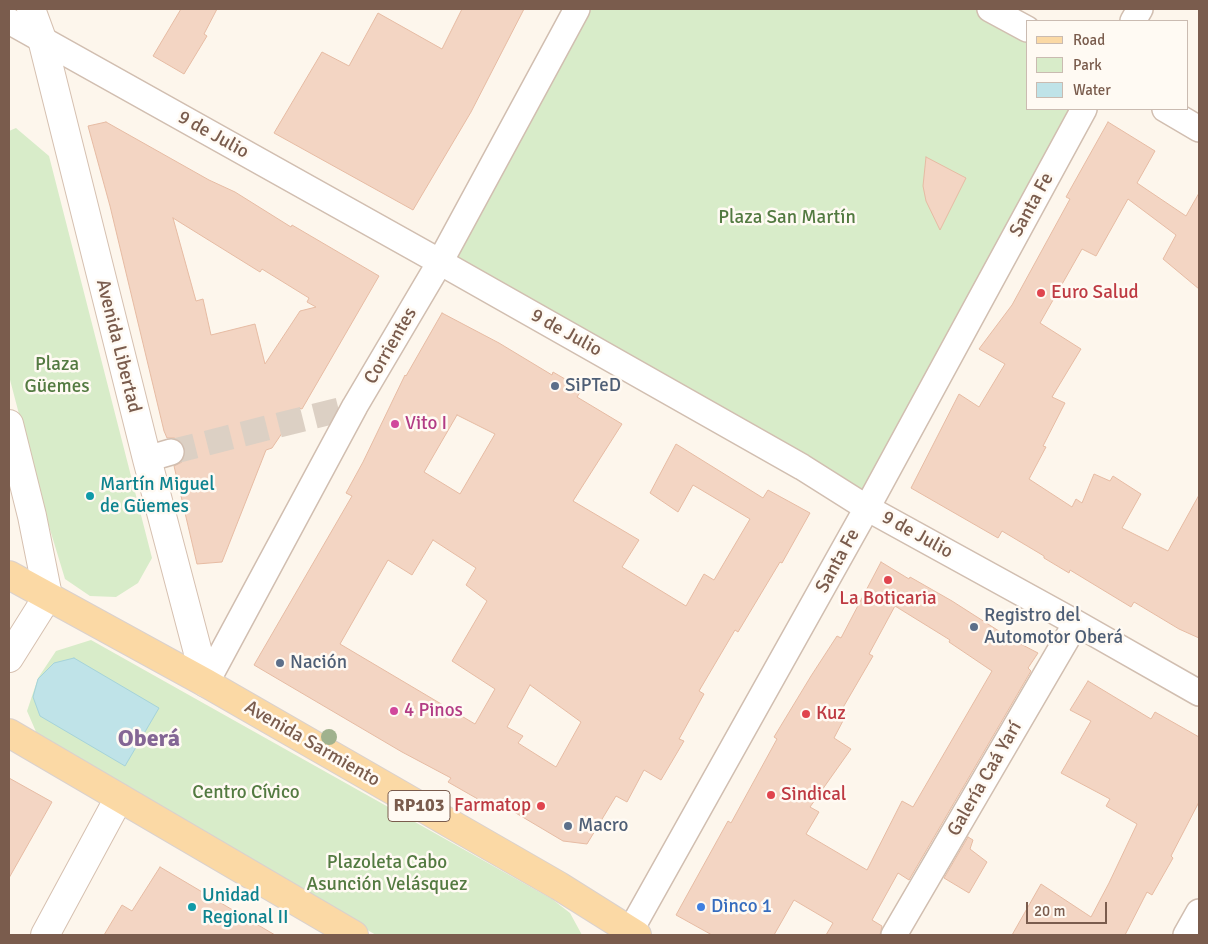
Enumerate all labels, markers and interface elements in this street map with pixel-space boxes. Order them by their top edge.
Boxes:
legend [1026,20,1188,110]
text: Road [1073,31,1105,49]
text: Park [1073,56,1102,74]
text: Water [1073,81,1111,99]
street label: 9 de Julio [174,106,252,164]
street label: Santa Fe [1005,169,1059,241]
park label: Plaza San Martín [718,207,856,229]
street label: Avenida Libertad [90,277,146,415]
place label: Euro Salud [1051,282,1139,304]
marker: Euro Salud [1035,287,1047,299]
street label: Corrientes [360,304,422,388]
street label: 9 de Julio [527,304,605,362]
park label: Plaza Güemes [24,354,90,398]
place label: SiPTeD [565,375,621,397]
marker: SiPTeD [549,380,561,392]
place label: Vito I [405,413,447,435]
marker: Vito I [389,418,401,430]
place label: Martín Miguel de Güemes [100,474,215,518]
marker: Martín Miguel de Güemes [84,490,96,502]
street label: 9 de Julio [878,506,956,564]
street label: Santa Fe [811,525,865,597]
marker: La Boticaria [882,574,894,586]
place label: La Boticaria [839,588,937,610]
place label: Registro del Automotor Oberá [984,605,1123,649]
marker: Registro del Automotor Oberá [968,621,980,633]
place label: Nación [290,652,347,674]
marker: Nación [274,657,286,669]
street label: Avenida Sarmiento [240,696,384,792]
place label: 4 Pinos [404,700,463,722]
place label: Kuz [816,703,846,725]
marker: 4 Pinos [388,705,400,717]
marker: Kuz [800,708,812,720]
street label: Galería Caá Yarí [943,718,1027,840]
district label: Oberá [118,726,180,754]
park label: Centro Cívico [192,782,300,804]
place label: Sindical [781,784,846,806]
marker: Sindical [765,789,777,801]
road number: RP103 [388,790,450,821]
place label: Farmatop [454,795,531,817]
marker: Farmatop [535,800,547,812]
place label: Macro [578,815,628,837]
marker: Macro [562,820,574,832]
park label: Plazoleta Cabo Asunción Velásquez [307,852,467,896]
place label: Unidad Regional II [202,885,289,929]
scale bar [1028,892,1109,924]
place label: Dinco 1 [711,896,772,918]
marker: Unidad Regional II [186,901,198,913]
marker: Dinco 1 [695,901,707,913]
text: 20 m [1034,902,1065,920]

